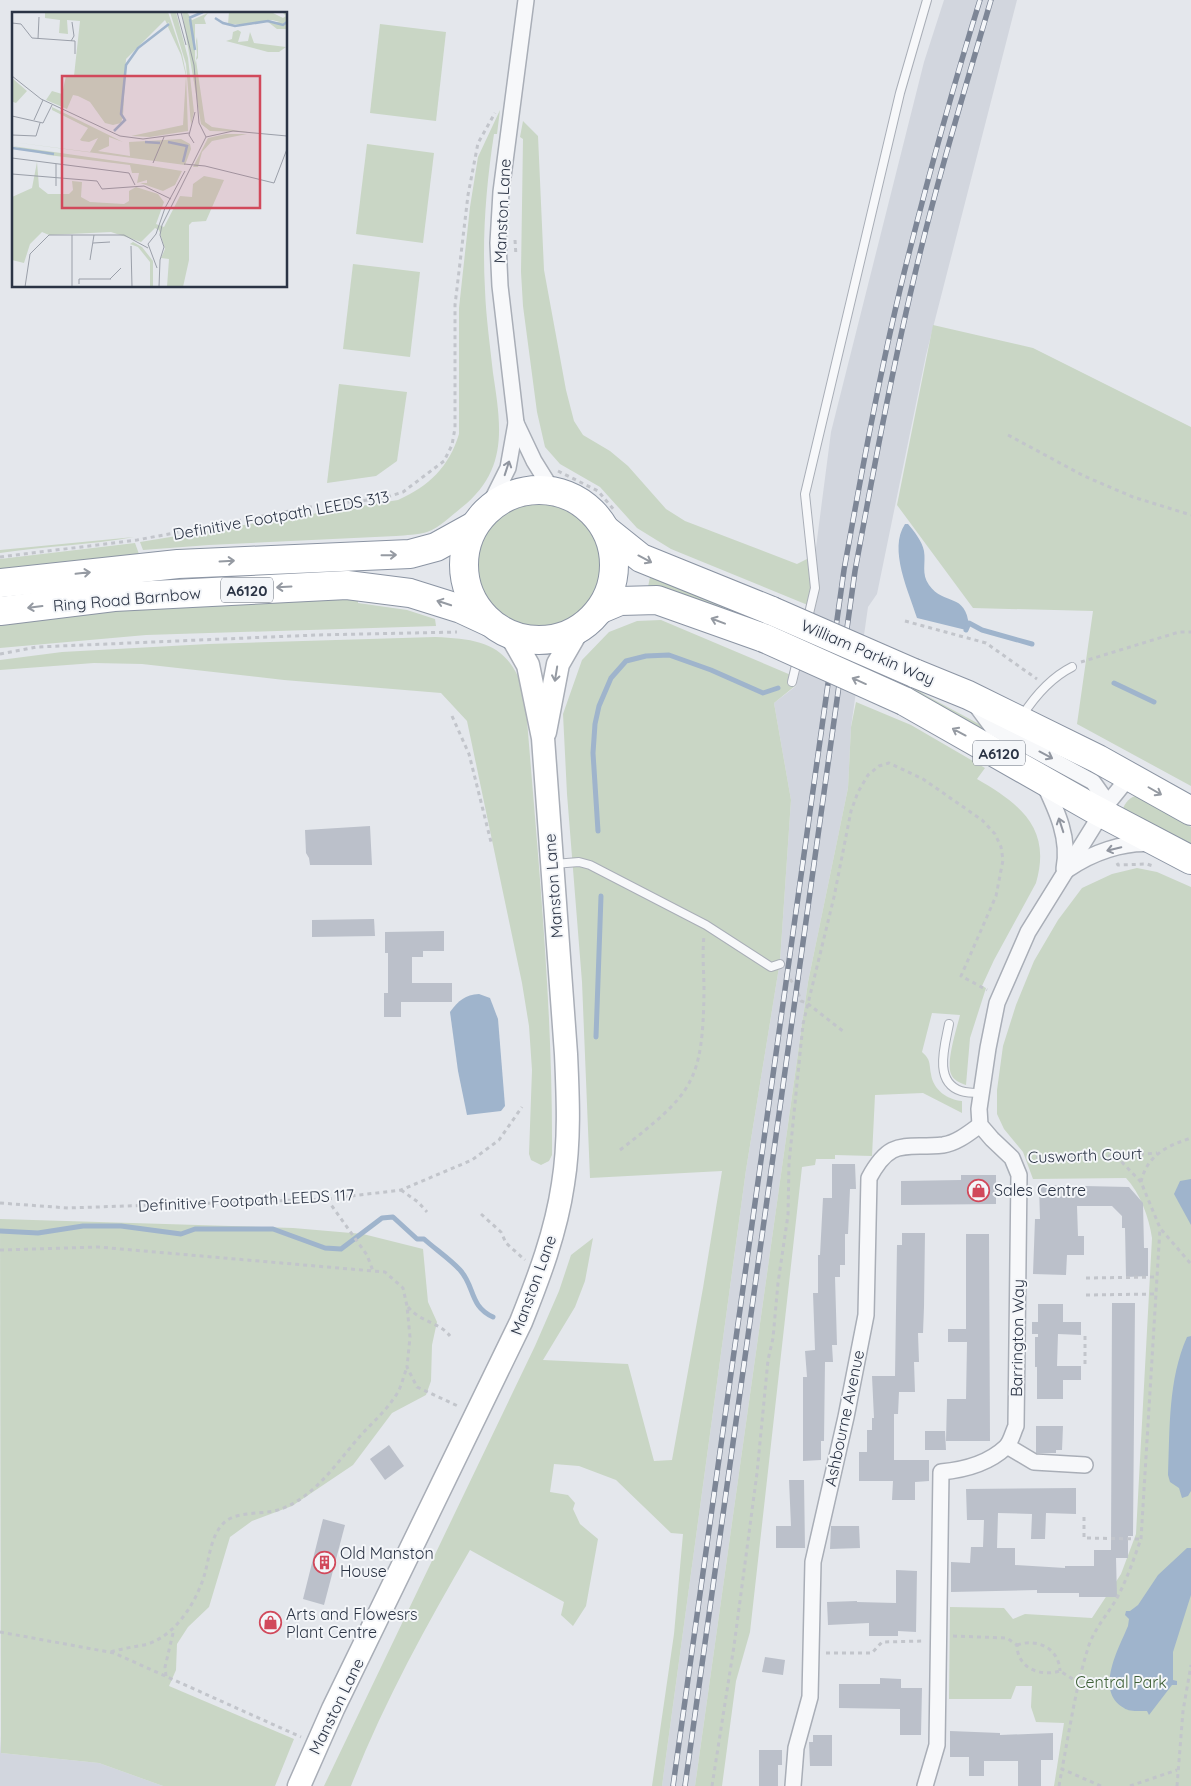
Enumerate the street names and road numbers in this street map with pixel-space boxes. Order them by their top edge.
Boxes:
street label: Manston Lane [489,158,515,264]
street label: Definitive Footpath LEEDS 313 [171,486,391,544]
road number: A6120 [221,578,273,602]
street label: Ring Road Barnbow [52,583,202,615]
street label: William Parkin Way [798,615,938,689]
road number: A6120 [973,740,1025,766]
street label: Manston Lane [539,833,567,939]
street label: Cusworth Court [1027,1143,1143,1167]
street label: Definitive Footpath LEEDS 117 [137,1184,355,1216]
street label: Manston Lane [506,1232,560,1338]
street label: Barrington Way [1006,1279,1028,1397]
street label: Ashbourne Avenue [820,1348,868,1488]
street label: Manston Lane [304,1655,368,1757]

